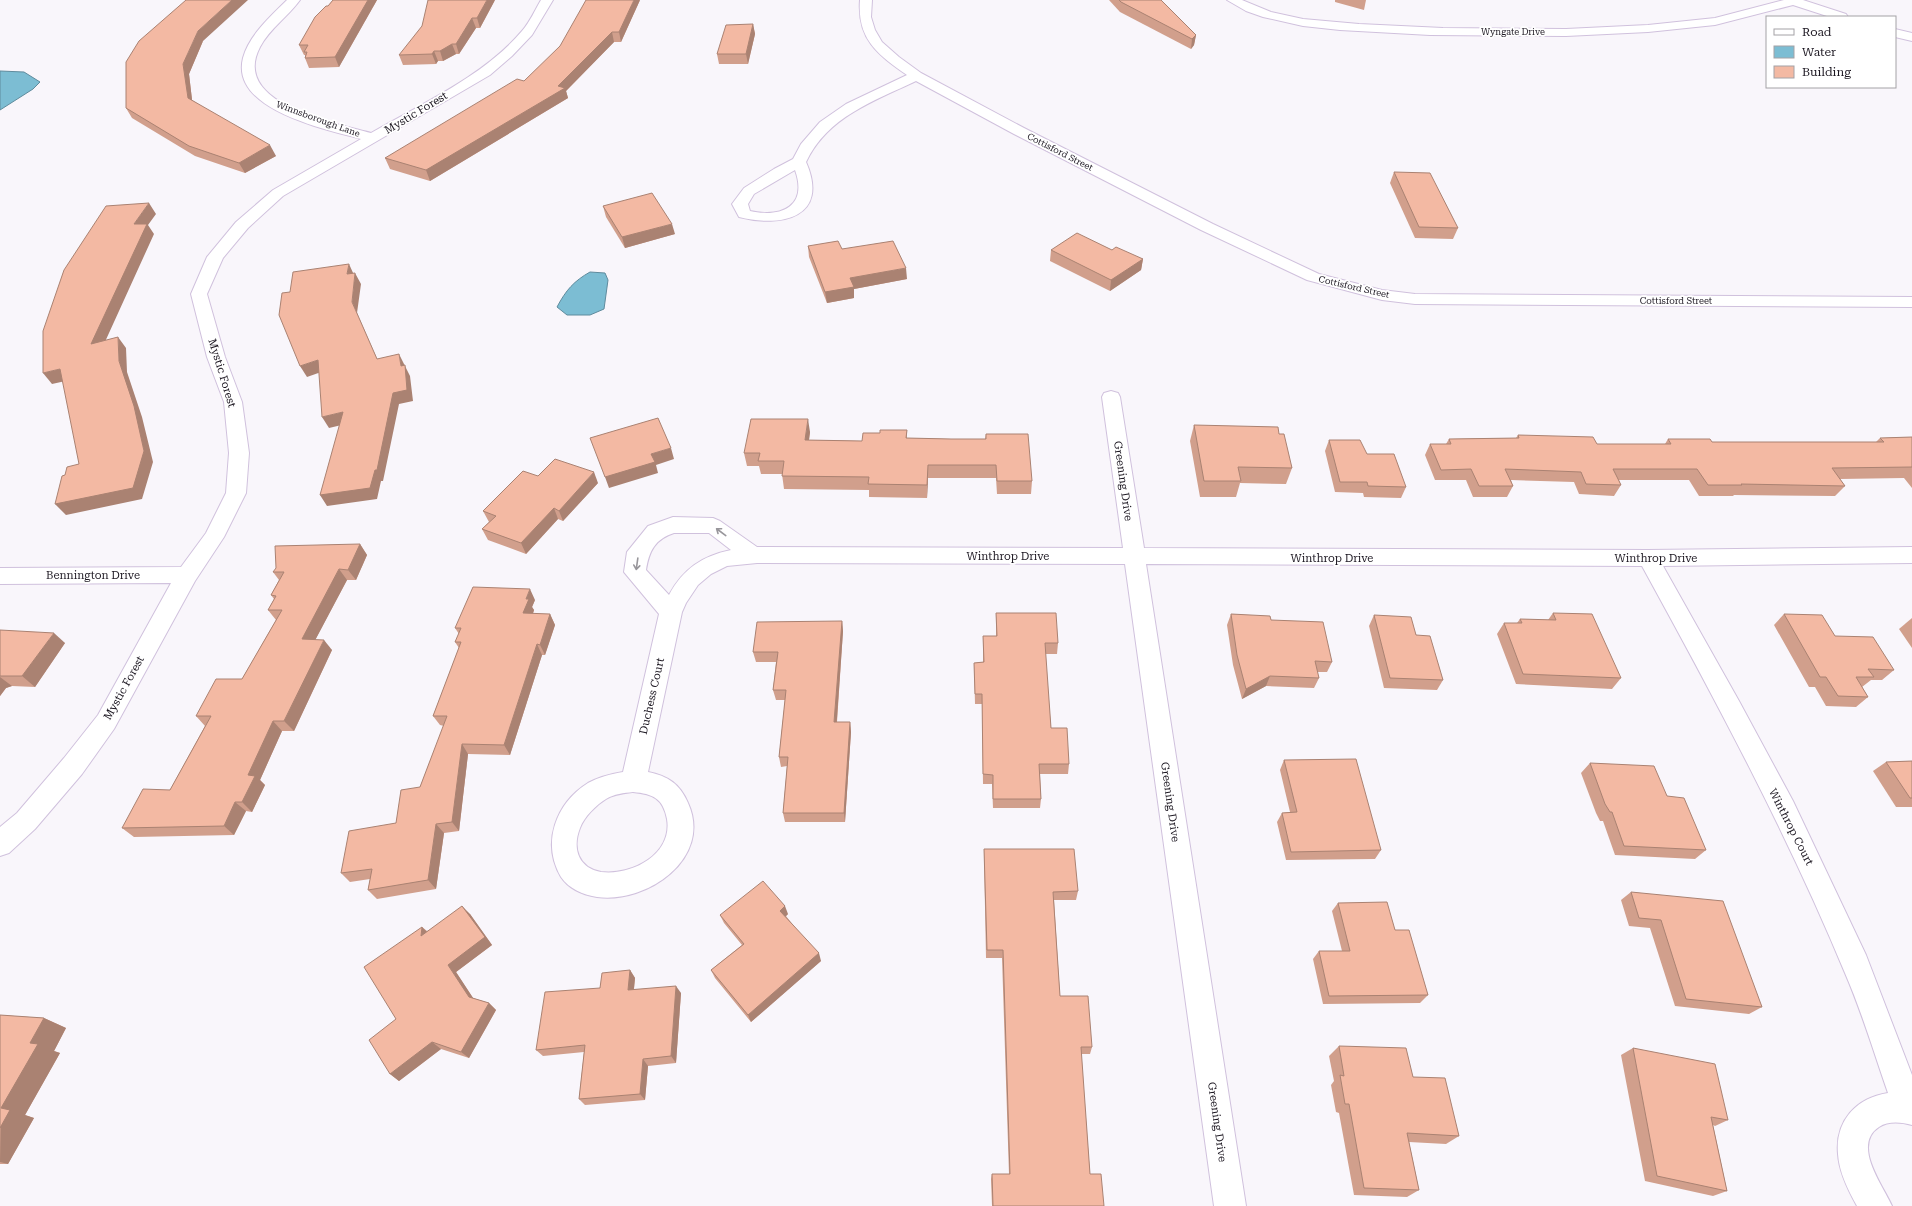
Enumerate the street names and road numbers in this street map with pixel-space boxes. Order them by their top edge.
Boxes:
street label: Wyngate Drive [1481,27,1545,37]
street label: Mystic Forest [382,89,450,137]
street label: Winnsborough Lane [275,99,361,139]
street label: Cottisford Street [1025,131,1095,173]
street label: Cottisford Street [1318,274,1391,300]
street label: Cottisford Street [1640,296,1713,306]
street label: Mystic Forest [205,337,239,409]
street label: Greening Drive [1111,440,1135,522]
street label: Winthrop Drive [967,550,1049,563]
street label: Winthrop Drive [1291,552,1373,565]
street label: Winthrop Drive [1615,552,1697,565]
street label: Bennington Drive [46,569,140,582]
street label: Mystic Forest [101,654,147,722]
street label: Duchess Court [637,656,667,736]
street label: Greening Drive [1158,761,1182,843]
street label: Winthrop Court [1766,786,1816,868]
street label: Greening Drive [1205,1081,1229,1163]

